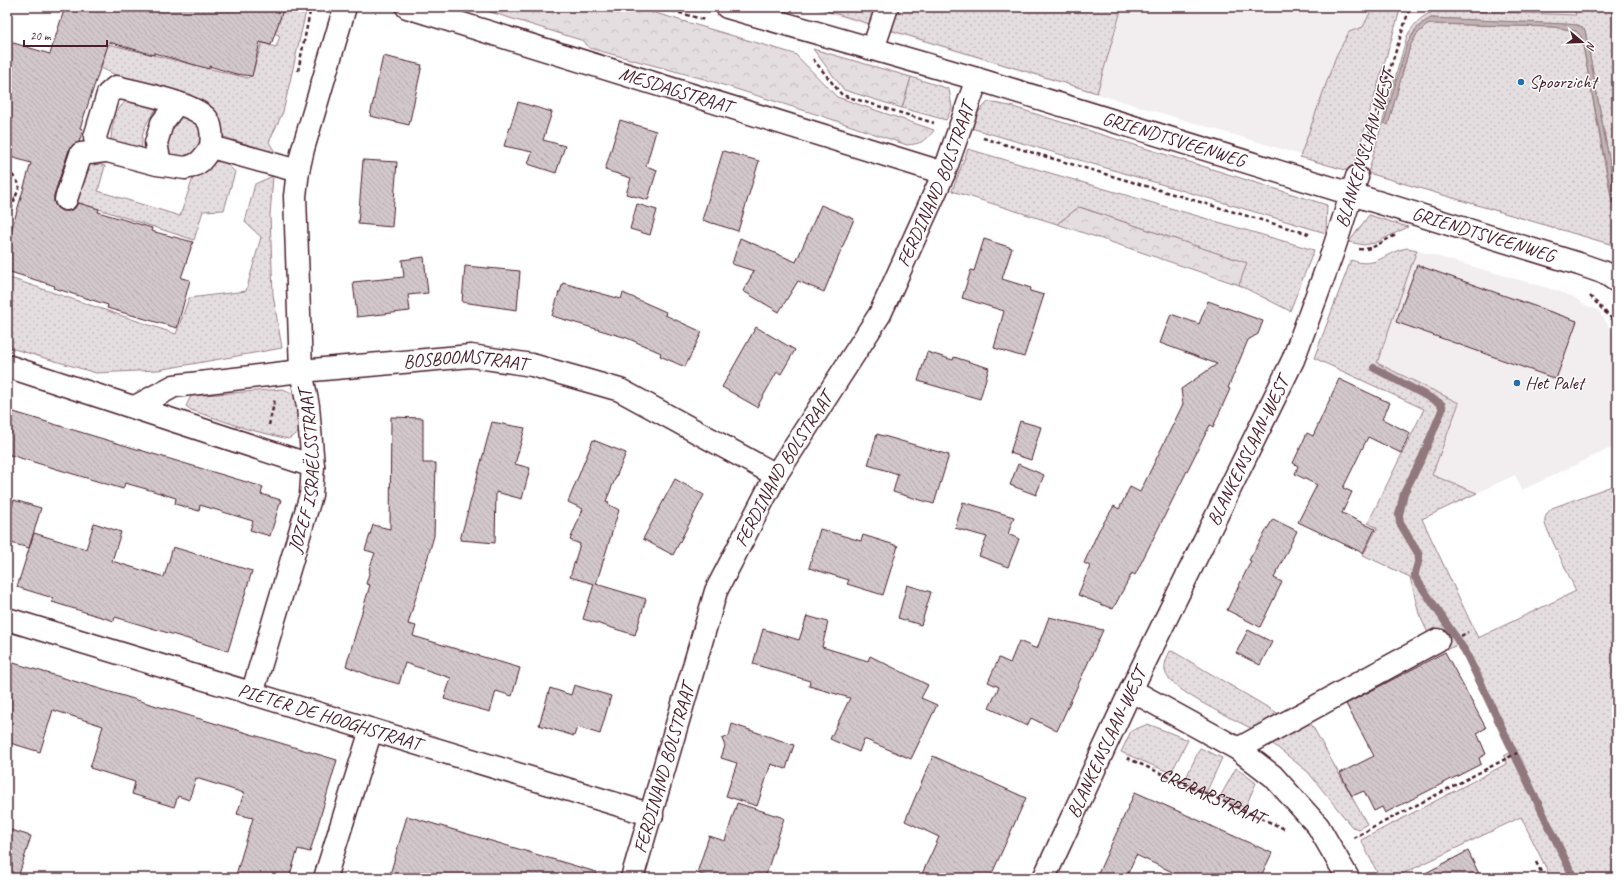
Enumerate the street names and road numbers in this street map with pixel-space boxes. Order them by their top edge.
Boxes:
street label: MESDAGSTRAAT [616,61,740,120]
street label: BLANKENSLAAN-WEST [1330,63,1402,230]
street label: FERDINAND BOLSTRAAT [891,95,981,270]
street label: GRIENDTSVEENWEG [1099,106,1251,173]
street label: GRIENDTSVEENWEG [1409,201,1560,269]
street label: BOSBOOMSTRAAT [402,344,534,377]
street label: BLANKENSLAAN-WEST [1202,368,1297,530]
street label: JOZEF ISRAËLSSTRAAT [282,382,325,556]
street label: FERDINAND BOLSTRAAT [729,384,841,551]
street label: BLANKENSLAAN-WEST [1062,659,1154,822]
street label: FERDINAND BOLSTRAAT [628,676,702,856]
street label: PIETER DE HOOGHSTRAAT [235,678,429,758]
street label: CRERARSTRAAT [1156,762,1273,832]

